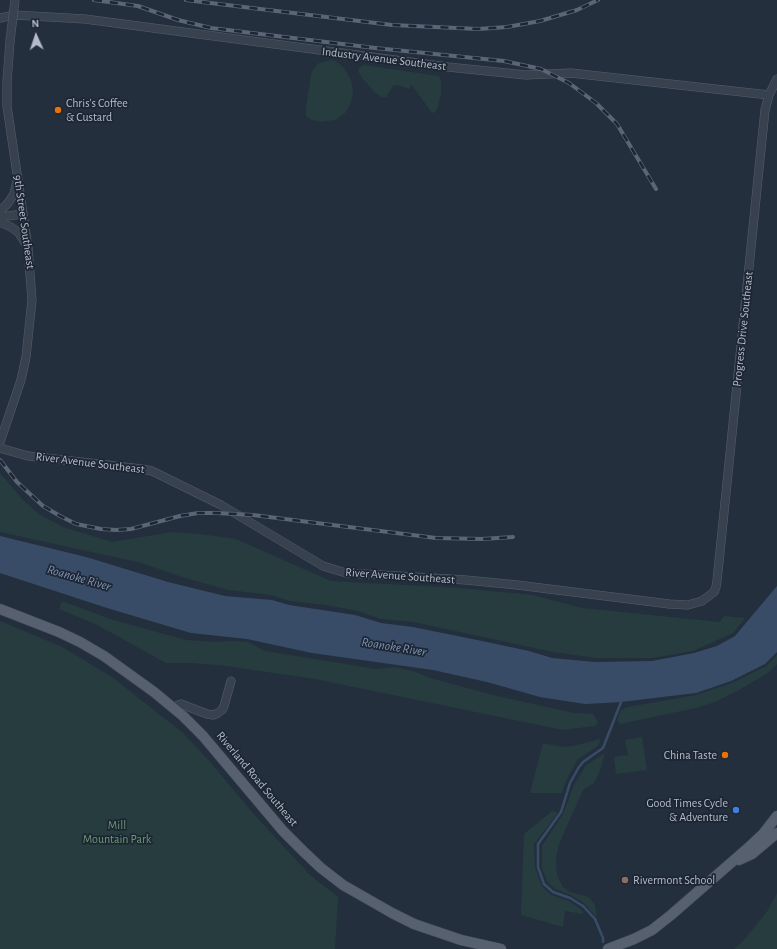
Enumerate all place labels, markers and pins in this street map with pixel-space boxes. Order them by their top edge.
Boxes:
place label: Chris's Coffee & Custard [66,96,128,124]
marker: Chris's Coffee & Custard [53,105,63,115]
place label: China Taste [664,748,717,762]
marker: China Taste [720,750,730,760]
place label: Good Times Cycle & Adventure [647,796,728,824]
marker: Good Times Cycle & Adventure [731,805,741,815]
place label: Rivermont School [633,873,715,887]
marker: Rivermont School [620,875,630,885]

